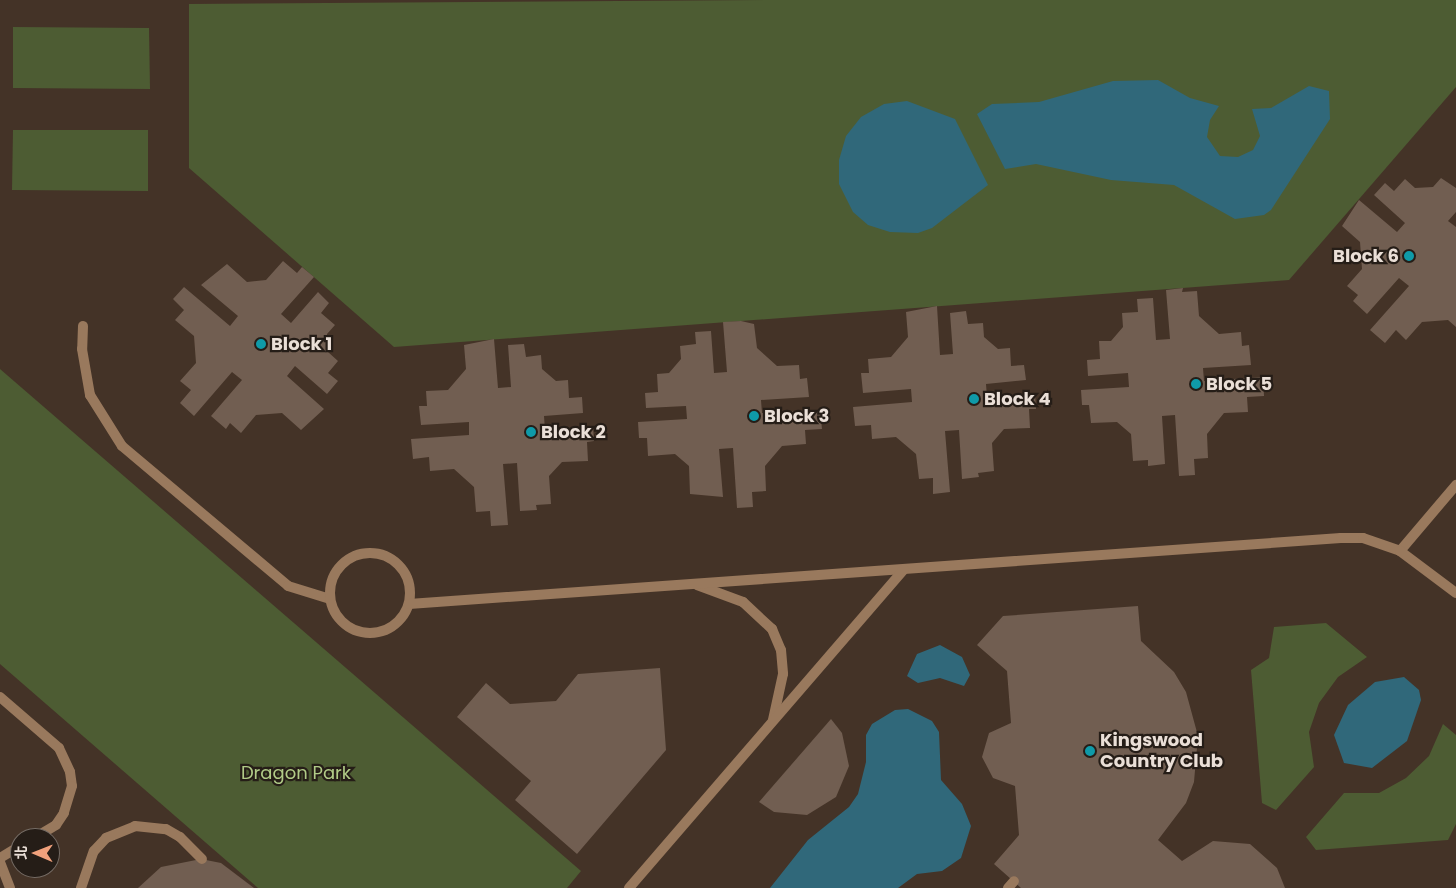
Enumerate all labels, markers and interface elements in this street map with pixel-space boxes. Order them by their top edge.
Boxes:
place label: Block 6 [1333,245,1399,267]
marker: Block 6 [1403,250,1415,262]
place label: Block 1 [271,333,332,355]
marker: Block 1 [255,338,267,350]
place label: Block 5 [1206,373,1272,395]
marker: Block 5 [1190,378,1202,390]
place label: Block 4 [984,388,1051,410]
marker: Block 4 [968,393,980,405]
place label: Block 3 [764,405,829,427]
marker: Block 3 [748,410,760,422]
place label: Block 2 [541,421,606,443]
marker: Block 2 [525,426,537,438]
place label: Kingswood Country Club [1100,730,1223,772]
marker: Kingswood Country Club [1084,745,1096,757]
park label: Dragon Park [241,762,351,784]
north arrow [10,828,60,878]
text: 北 [11,846,31,860]

